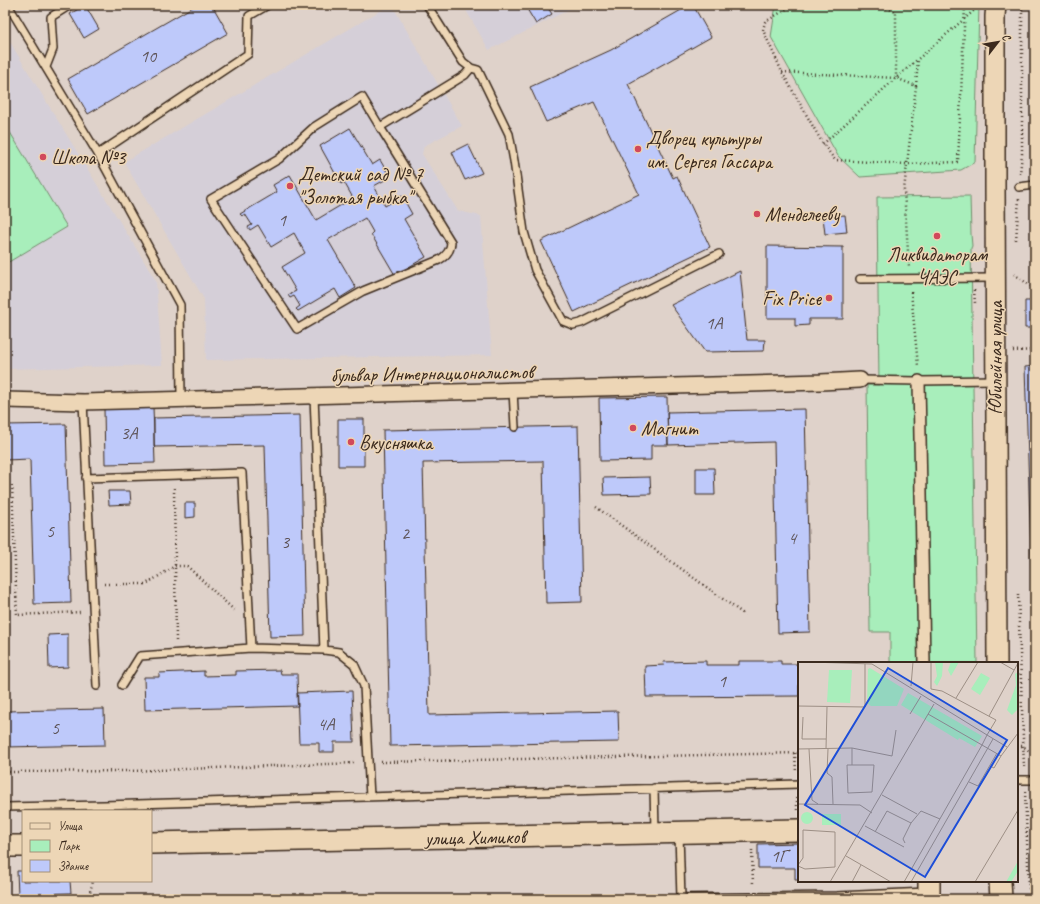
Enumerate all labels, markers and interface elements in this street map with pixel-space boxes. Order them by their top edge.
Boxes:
north arrow [978,22,1018,62]
text: С [999,31,1015,44]
house number: 10 [140,45,158,67]
place label: Дворец культуры им. Сергея Гассара [646,126,774,174]
marker: Дворец культуры им. Сергея Гассара [633,144,643,154]
place label: Школа №3 [51,145,127,170]
marker: Школа №3 [38,152,48,162]
place label: Детский сад № 7 "Золотая рыбка" [298,162,424,210]
marker: Детский сад № 7 "Золотая рыбка" [285,181,295,191]
place label: Менделееву [765,202,840,227]
house number: 1 [278,209,287,231]
marker: Менделееву [752,209,762,219]
marker: Ликвидаторам ЧАЭС [932,231,942,241]
place label: Ликвидаторам ЧАЭС [887,242,989,290]
place label: Fix Price [762,286,822,311]
marker: Fix Price [824,293,834,303]
street label: Юбилейная улица [983,299,1008,415]
house number: 1А [705,312,724,334]
street label: бульвар Интернационалистов [331,359,537,388]
place label: Магнит [641,416,699,441]
house number: 3А [120,422,139,444]
marker: Магнит [628,423,638,433]
place label: Вкусняшка [359,430,434,455]
marker: Вкусняшка [346,437,356,447]
house number: 5 [46,520,55,542]
house number: 2 [401,522,411,544]
house number: 4 [788,527,798,549]
house number: 3 [281,531,291,553]
inset map [798,662,1018,882]
house number: 1 [718,670,727,692]
house number: 4А [317,713,336,735]
house number: 5 [51,717,60,739]
legend [22,810,152,882]
text: Улица [58,818,83,834]
street label: улица Химиков [424,824,528,851]
text: Парк [58,838,81,854]
house number: 1Г [771,845,791,867]
text: Здание [58,858,89,874]

